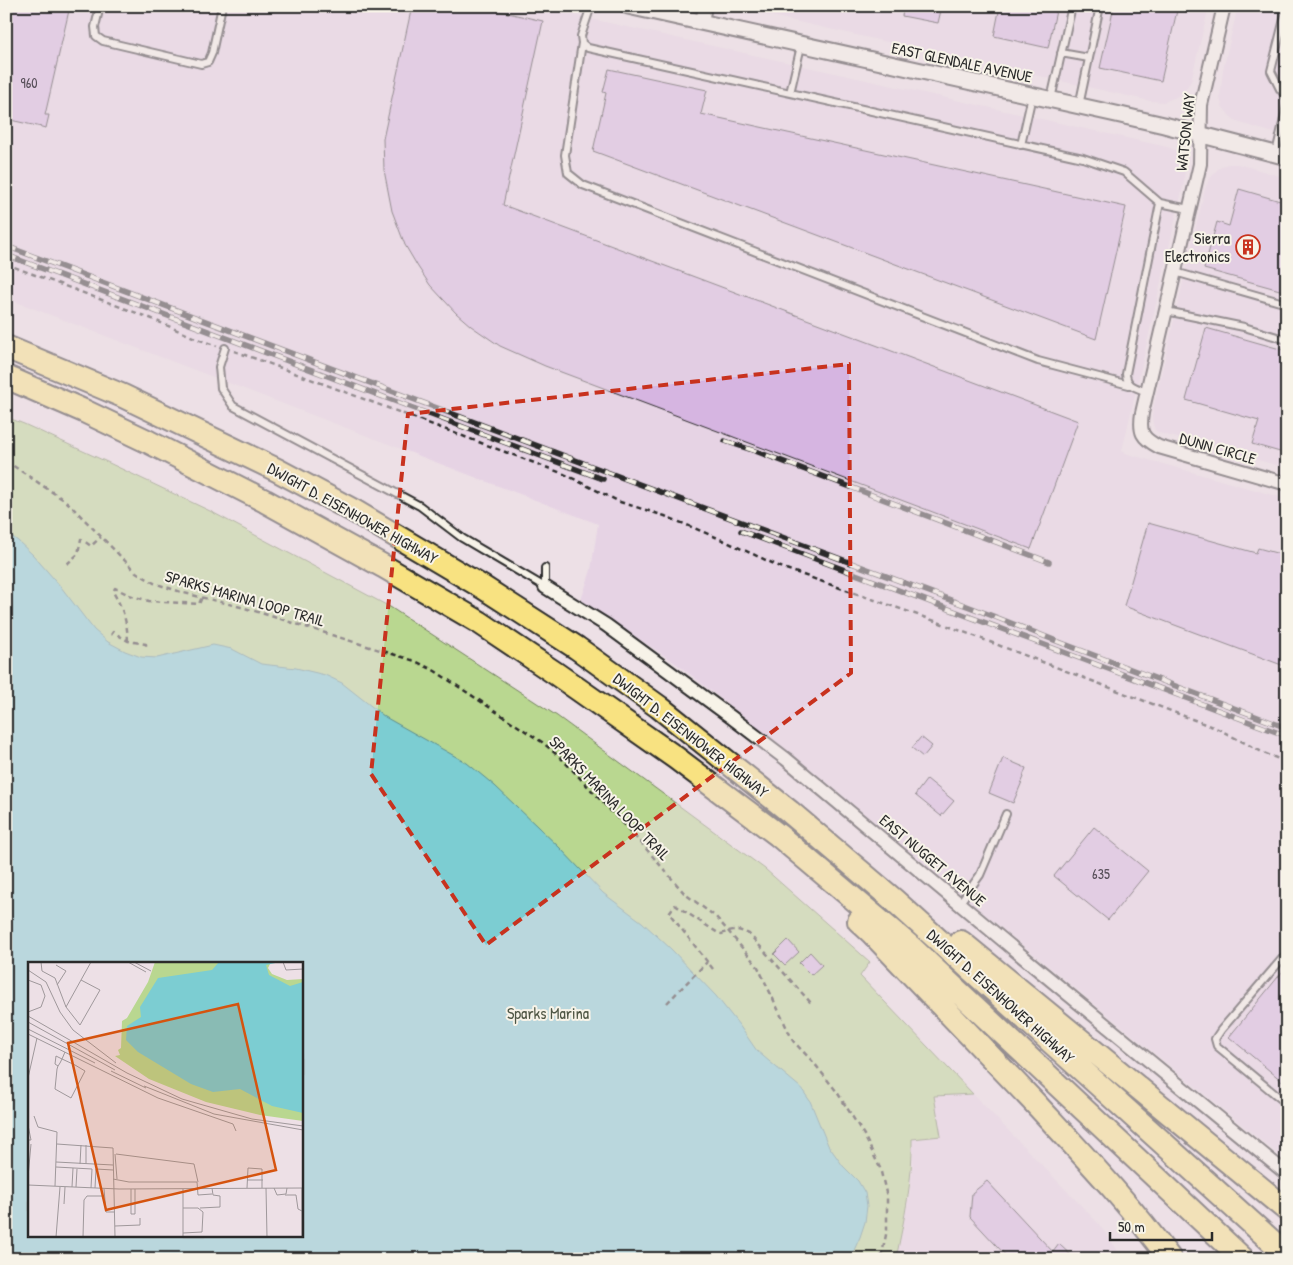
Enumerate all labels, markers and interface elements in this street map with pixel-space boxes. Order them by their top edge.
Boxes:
street label: EAST GLENDALE AVENUE [890,36,1034,88]
house number: 960 [21,73,38,92]
street label: WATSON WAY [1170,92,1200,172]
place label: Sierra Electronics [1165,227,1230,267]
building icon: Sierra Electronics [1235,234,1261,260]
street label: DUNN CIRCLE [1177,427,1259,469]
street label: DWIGHT D. EISENHOWER HIGHWAY [264,457,442,569]
street label: SPARKS MARINA LOOP TRAIL [163,565,328,631]
street label: DWIGHT D. EISENHOWER HIGHWAY [609,667,773,803]
street label: SPARKS MARINA LOOP TRAIL [545,731,675,865]
street label: EAST NUGGET AVENUE [875,809,991,911]
house number: 635 [1092,864,1110,883]
street label: DWIGHT D. EISENHOWER HIGHWAY [923,924,1079,1068]
inset map [28,962,302,1238]
park label: Sparks Marina [507,1002,589,1024]
scale bar [1110,1210,1213,1242]
text: 50 m [1118,1216,1145,1237]

